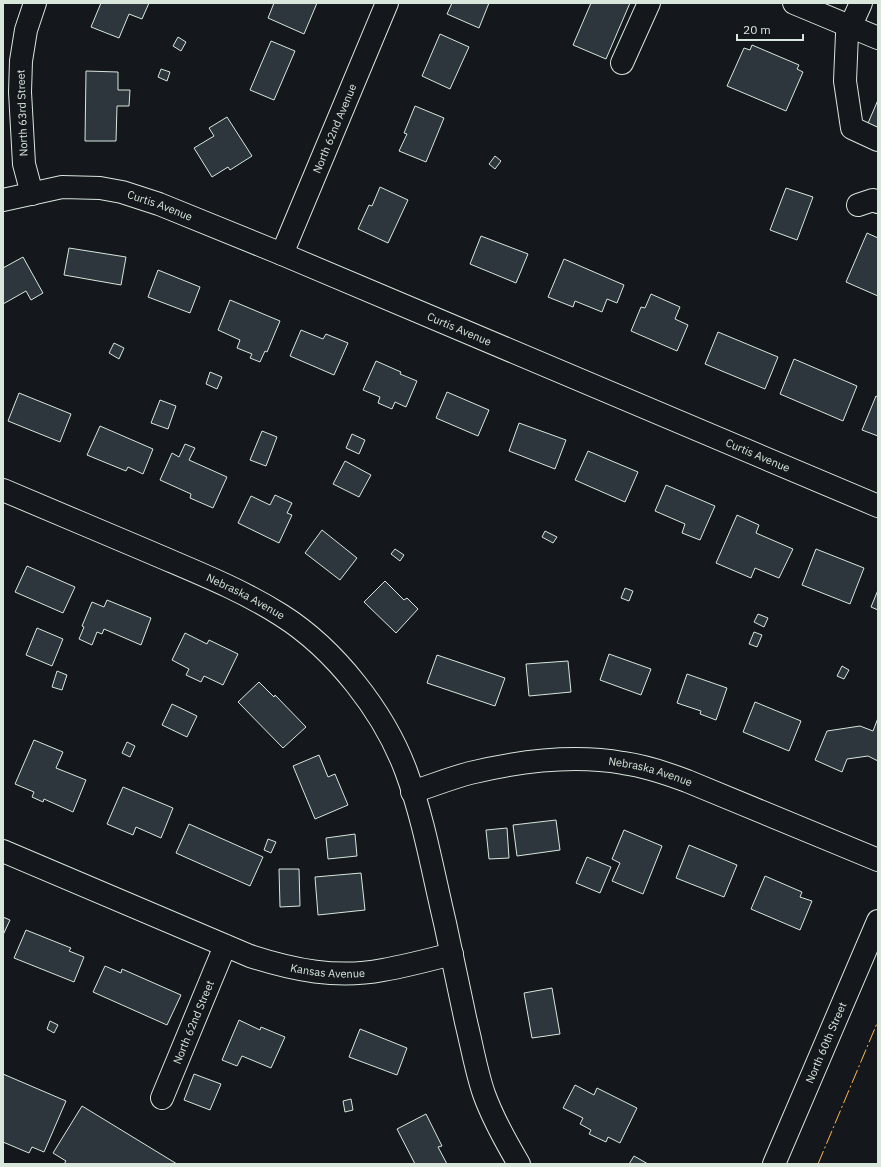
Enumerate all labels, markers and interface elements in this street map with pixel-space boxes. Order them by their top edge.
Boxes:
scale bar [737,16,803,42]
text: 20 m [743,22,771,37]
street label: North 63rd Street [13,69,31,157]
street label: North 62nd Avenue [310,82,359,176]
street label: Curtis Avenue [125,187,195,224]
street label: Curtis Avenue [425,309,494,349]
street label: Curtis Avenue [723,435,792,475]
street label: Nebraska Avenue [204,570,287,623]
street label: Nebraska Avenue [608,754,694,789]
street label: Kansas Avenue [289,960,366,981]
street label: North 62nd Street [170,978,217,1066]
street label: North 60th Street [802,1000,850,1085]

